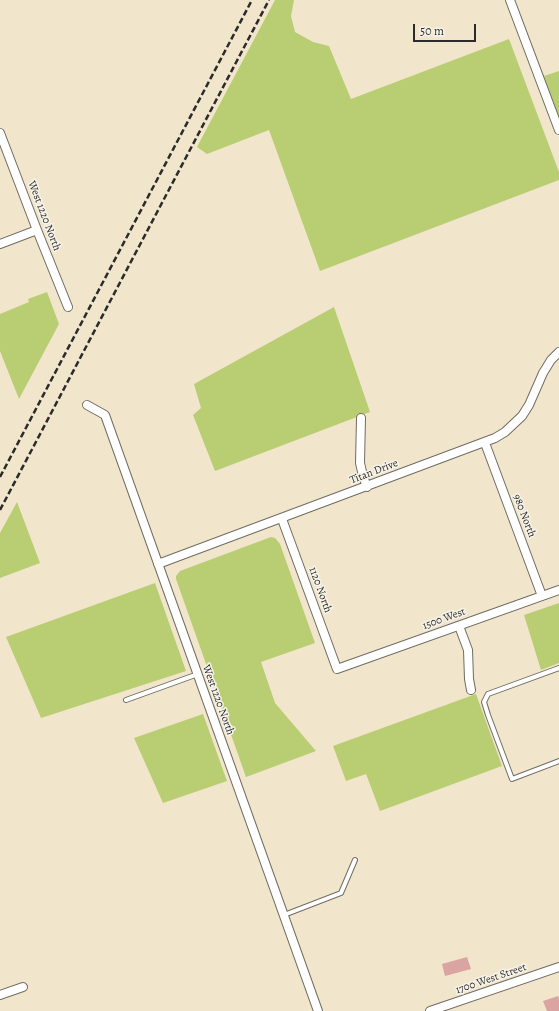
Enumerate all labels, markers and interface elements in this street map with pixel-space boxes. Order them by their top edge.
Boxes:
scale bar [415,16,478,42]
text: 50 m [420,23,444,39]
street label: West 1220 North [25,179,63,253]
street label: Titan Drive [348,457,400,487]
street label: 980 North [510,493,538,539]
street label: 1120 North [306,565,334,615]
street label: 1500 West [421,605,467,633]
street label: West 1220 North [199,663,237,737]
street label: 1700 West Street [454,961,528,997]

